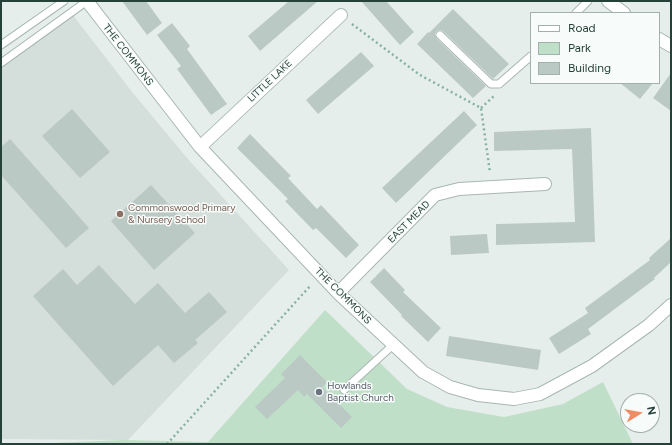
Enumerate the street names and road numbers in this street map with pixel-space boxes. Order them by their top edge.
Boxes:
street label: THE COMMONS [100,22,156,88]
street label: LITTLE LAKE [245,57,295,105]
street label: EAST MEAD [385,198,433,246]
street label: THE COMMONS [312,265,374,327]

